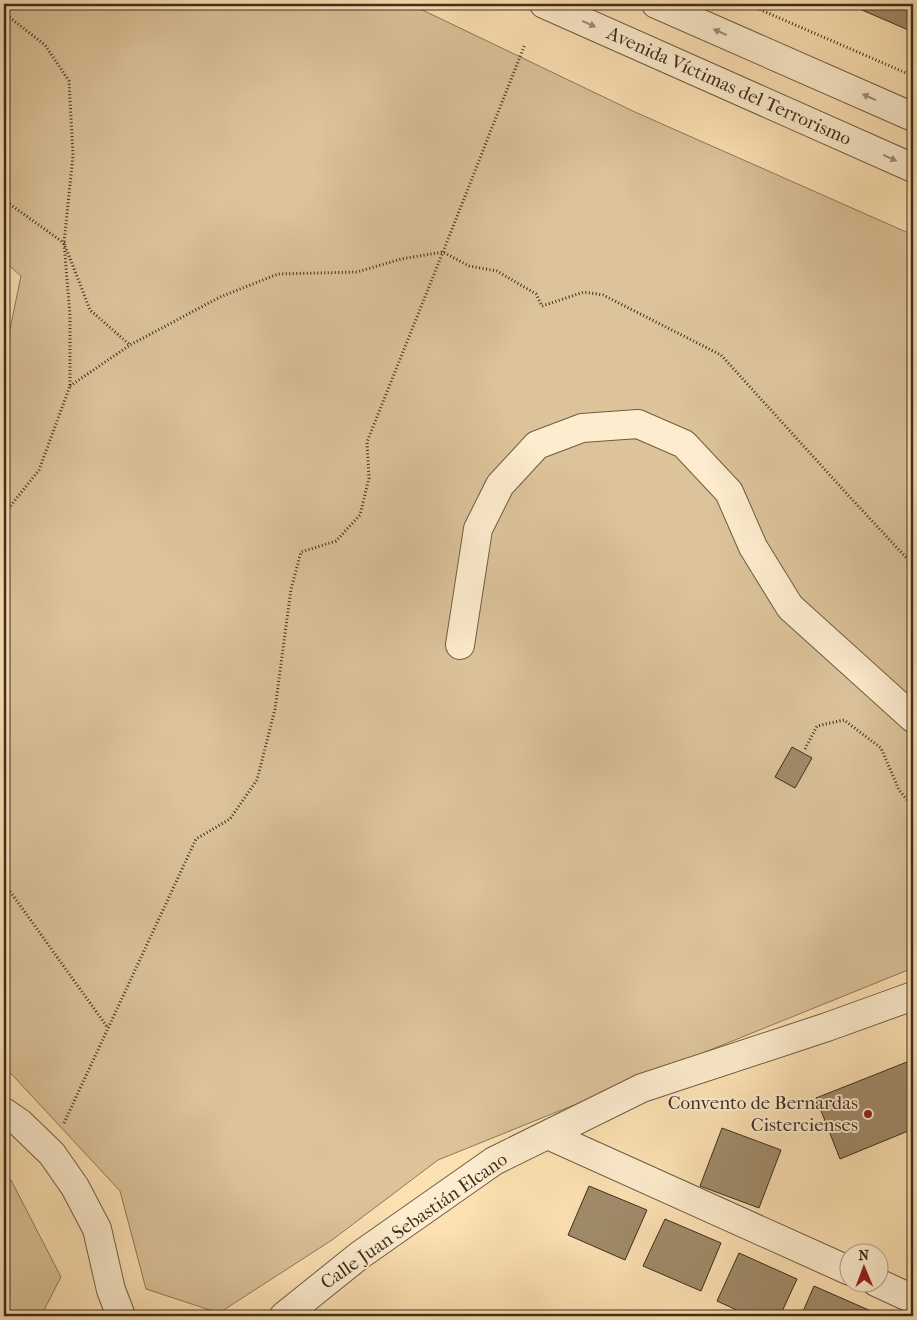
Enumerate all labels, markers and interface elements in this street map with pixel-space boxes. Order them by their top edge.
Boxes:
one-way arrow [582,20,596,28]
street label: Avenida Víctimas del Terrorismo [602,22,855,150]
one-way arrow [713,27,727,35]
one-way arrow [862,93,876,101]
one-way arrow [883,154,897,162]
place label: Convento de Bernardas Cistercienses [668,1092,858,1136]
marker: Convento de Bernardas Cistercienses [862,1108,874,1120]
street label: Calle Juan Sebastián Elcano [317,1148,512,1294]
north arrow [840,1242,890,1292]
text: N [858,1247,870,1264]

